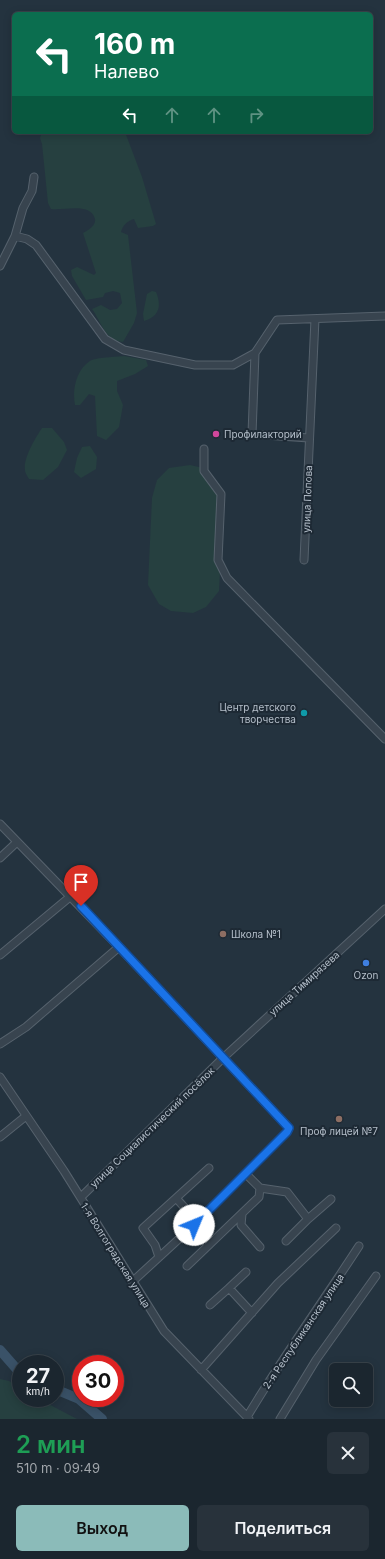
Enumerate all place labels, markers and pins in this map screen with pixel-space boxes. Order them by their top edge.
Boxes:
place label: Профилакторий [224,428,302,440]
marker: Профилакторий [211,429,221,439]
place label: Центр детского творчества [220,701,296,725]
marker: Центр детского творчества [299,708,309,718]
pin [64,865,98,906]
place label: Школа №1 [231,928,281,940]
marker: Школа №1 [218,929,228,939]
marker: Ozon [361,958,371,968]
place label: Ozon [354,969,379,981]
marker: Проф лицей №7 [334,1114,344,1124]
place label: Проф лицей №7 [300,1125,378,1137]

